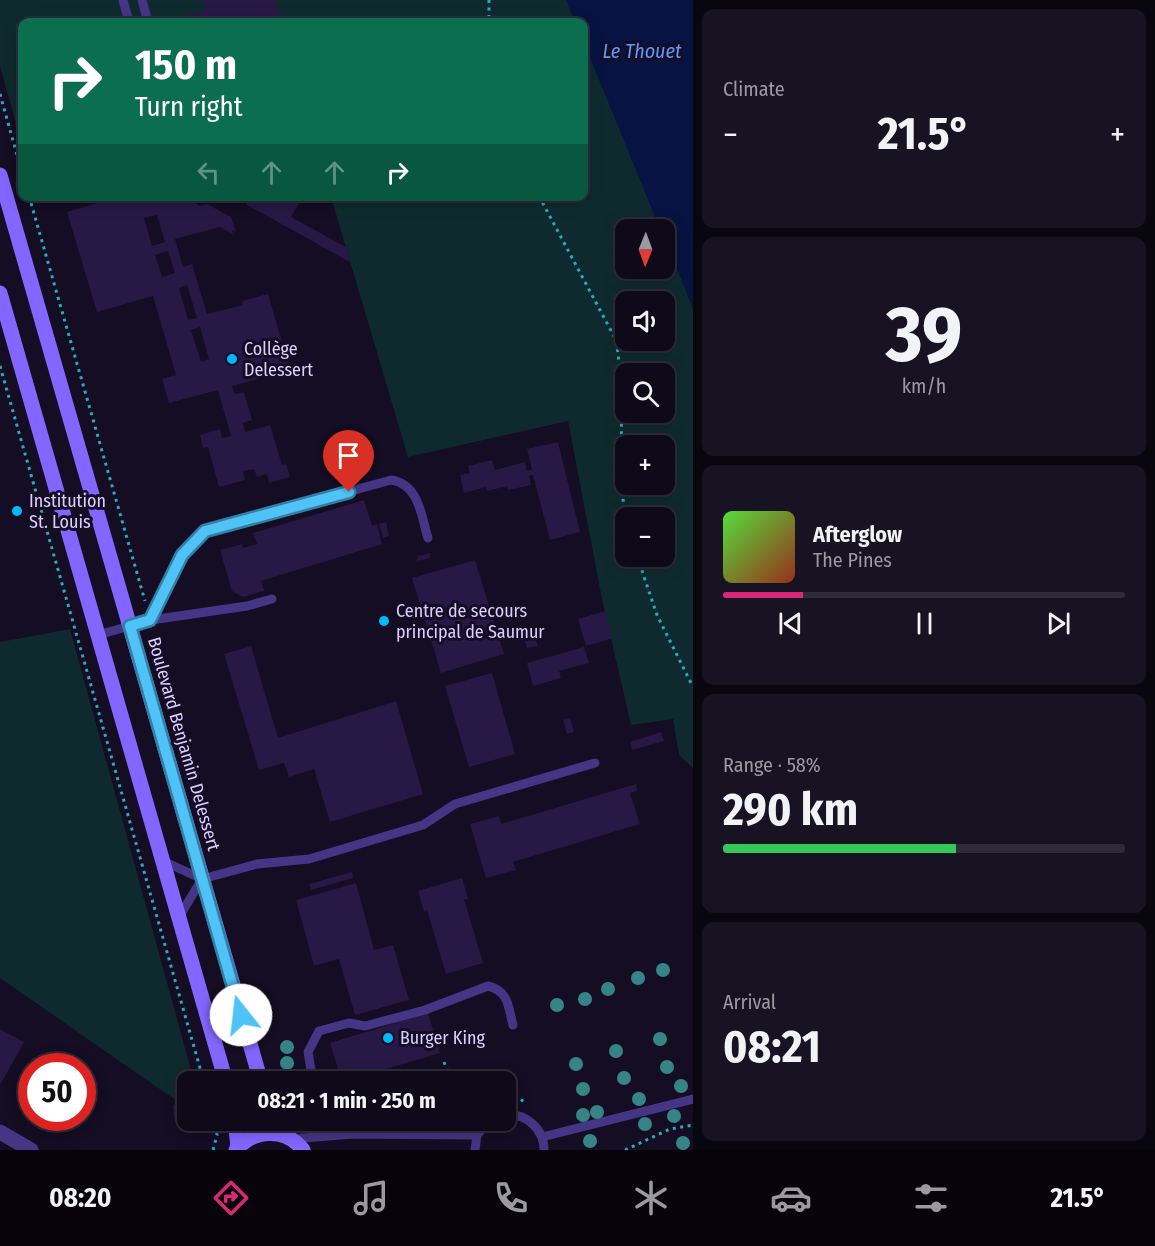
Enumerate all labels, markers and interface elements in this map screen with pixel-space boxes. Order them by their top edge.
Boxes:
water label: Le Thouet [603,39,682,63]
text: 150 m [135,40,237,90]
icon: right [36,42,114,120]
text: Climate [723,77,785,101]
text: Turn right [135,91,243,123]
text: 21.5° [878,107,970,161]
text: − [723,115,738,155]
text: + [1110,115,1125,155]
icon: left [192,156,225,189]
icon: ahead [255,156,288,189]
icon: ahead [318,156,351,189]
icon: right [381,156,414,189]
north arrow [615,219,675,279]
map controls [615,219,675,567]
text: 39 [886,288,962,382]
button: sound [615,291,675,351]
place label: Collège Delessert [244,338,313,381]
marker: Collège Delessert [225,352,239,366]
button: search [615,363,675,423]
text: km/h [902,374,946,398]
pin [323,430,374,492]
button: + [615,435,675,495]
icon: arrive [332,439,365,472]
place label: Institution St. Louis [29,490,106,533]
marker: Institution St. Louis [10,504,24,518]
button: − [615,507,675,567]
text: Afterglow [813,521,902,548]
text: The Pines [813,548,892,572]
place label: Centre de secours principal de Saumur [396,600,545,643]
icon: previous [774,607,807,640]
icon: pause [908,607,941,640]
icon: next [1042,607,1075,640]
marker: Centre de secours principal de Saumur [377,614,391,628]
street label: Boulevard Benjamin Delessert [143,635,225,853]
text: Range · 58% [723,753,821,777]
text: 290 km [723,783,858,837]
position arrow [209,983,273,1047]
text: Arrival [723,990,776,1014]
text: 08:21 [723,1020,821,1074]
place label: Burger King [400,1027,485,1049]
marker: Burger King [381,1031,395,1045]
speed limit sign: 50 [18,1053,96,1131]
text: 08:21 · 1 min · 250 m [257,1087,436,1114]
icon: directions [210,1177,252,1219]
icon: music [350,1177,392,1219]
icon: phone [490,1177,532,1219]
icon: climate [630,1177,672,1219]
icon: car [770,1177,812,1219]
icon: filters [910,1177,952,1219]
text: 08:20 [49,1182,112,1214]
text: 21.5° [1050,1182,1106,1214]

